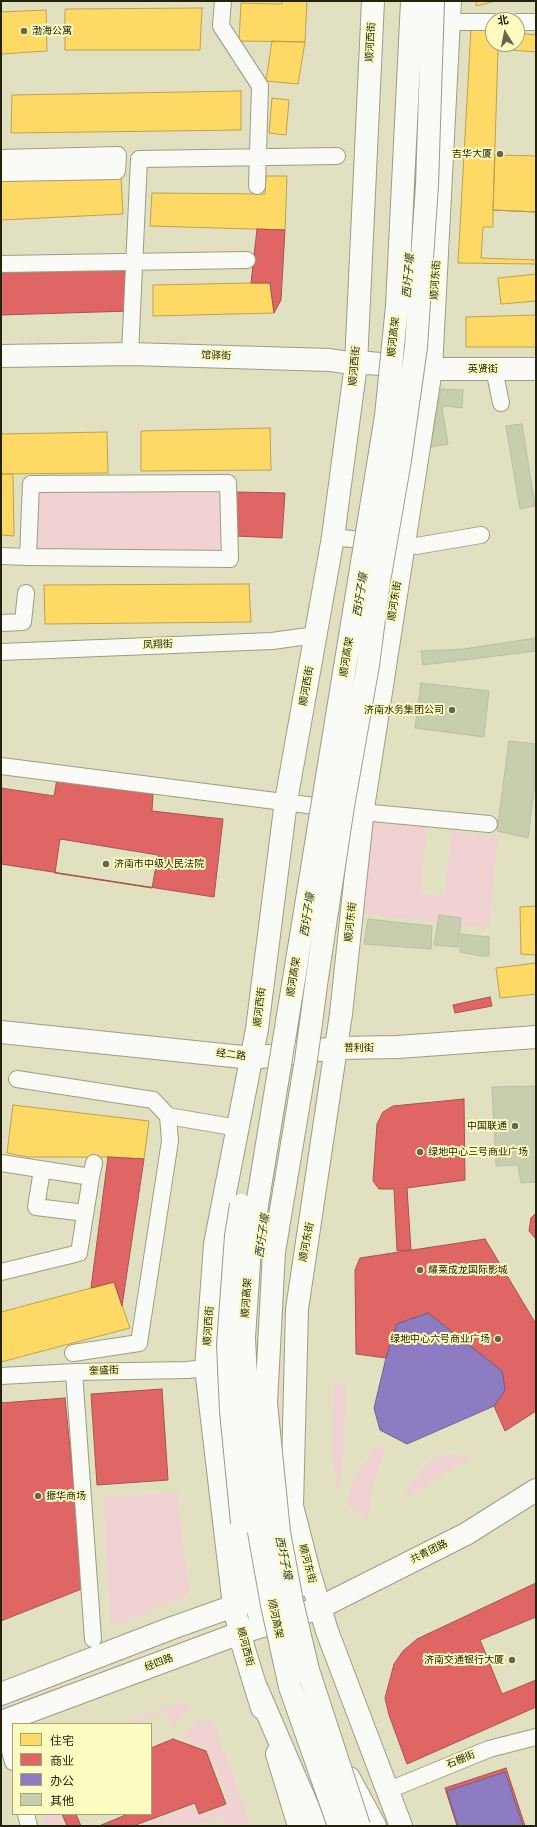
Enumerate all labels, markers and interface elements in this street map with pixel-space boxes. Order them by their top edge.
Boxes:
north arrow [485,12,525,52]
text: 北 [496,13,510,28]
street label: 顺河西街 [364,22,378,62]
place label: 渤海公寓 [32,25,72,37]
marker: 渤海公寓 [19,26,29,36]
place label: 吉华大厦 [452,148,492,160]
marker: 吉华大厦 [495,149,505,159]
water label: 西圩子壕 [401,254,417,298]
street label: 顺河东街 [429,260,443,300]
street label: 顺河高架 [386,316,402,358]
street label: 顺河西街 [347,346,363,386]
street label: 馆驿街 [201,349,231,363]
street label: 英贤街 [468,363,498,375]
water label: 西圩子壕 [351,572,371,618]
street label: 顺河东街 [386,580,404,622]
street label: 顺河高架 [338,636,356,678]
street label: 凤翔街 [143,638,173,652]
street label: 顺河西街 [298,665,316,707]
place label: 济南水务集团公司 [364,704,444,716]
marker: 济南水务集团公司 [447,705,457,715]
place label: 济南市中级人民法院 [114,858,204,870]
marker: 济南市中级人民法院 [101,859,111,869]
water label: 西圩子壕 [298,892,318,938]
street label: 顺河东街 [343,901,359,943]
street label: 顺河高架 [285,956,303,998]
street label: 顺河西街 [252,986,268,1028]
street label: 普利街 [344,1042,374,1054]
street label: 经二路 [215,1047,247,1063]
place label: 中国联通 [467,1120,507,1132]
marker: 中国联通 [510,1121,520,1131]
place label: 绿地中心三号商业广场 [428,1146,528,1158]
marker: 绿地中心三号商业广场 [415,1147,425,1157]
water label: 西圩子壕 [253,1213,273,1259]
street label: 顺河东街 [297,1221,317,1263]
place label: 耀莱成龙国际影城 [428,1264,508,1276]
marker: 耀莱成龙国际影城 [415,1265,425,1275]
street label: 顺河高架 [240,1278,254,1318]
street label: 顺河西街 [202,1306,216,1346]
place label: 绿地中心六号商业广场 [390,1333,490,1345]
marker: 绿地中心六号商业广场 [493,1334,503,1344]
street label: 奎盛街 [89,1365,119,1377]
place label: 振华商场 [46,1490,86,1502]
marker: 振华商场 [33,1491,43,1501]
water label: 西圩子壕 [272,1535,294,1581]
street label: 共青团路 [408,1538,450,1566]
street label: 顺河东街 [296,1543,318,1585]
street label: 顺河高架 [265,1598,285,1640]
street label: 顺河西街 [234,1626,256,1668]
street label: 经四路 [143,1652,175,1674]
place label: 济南交通银行大厦 [424,1654,504,1666]
marker: 济南交通银行大厦 [507,1655,517,1665]
legend [12,1723,152,1815]
text: 住宅 [50,1734,74,1748]
street label: 石棚街 [445,1749,477,1771]
text: 商业 [50,1754,74,1768]
text: 办公 [50,1774,74,1788]
text: 其他 [50,1794,74,1808]

